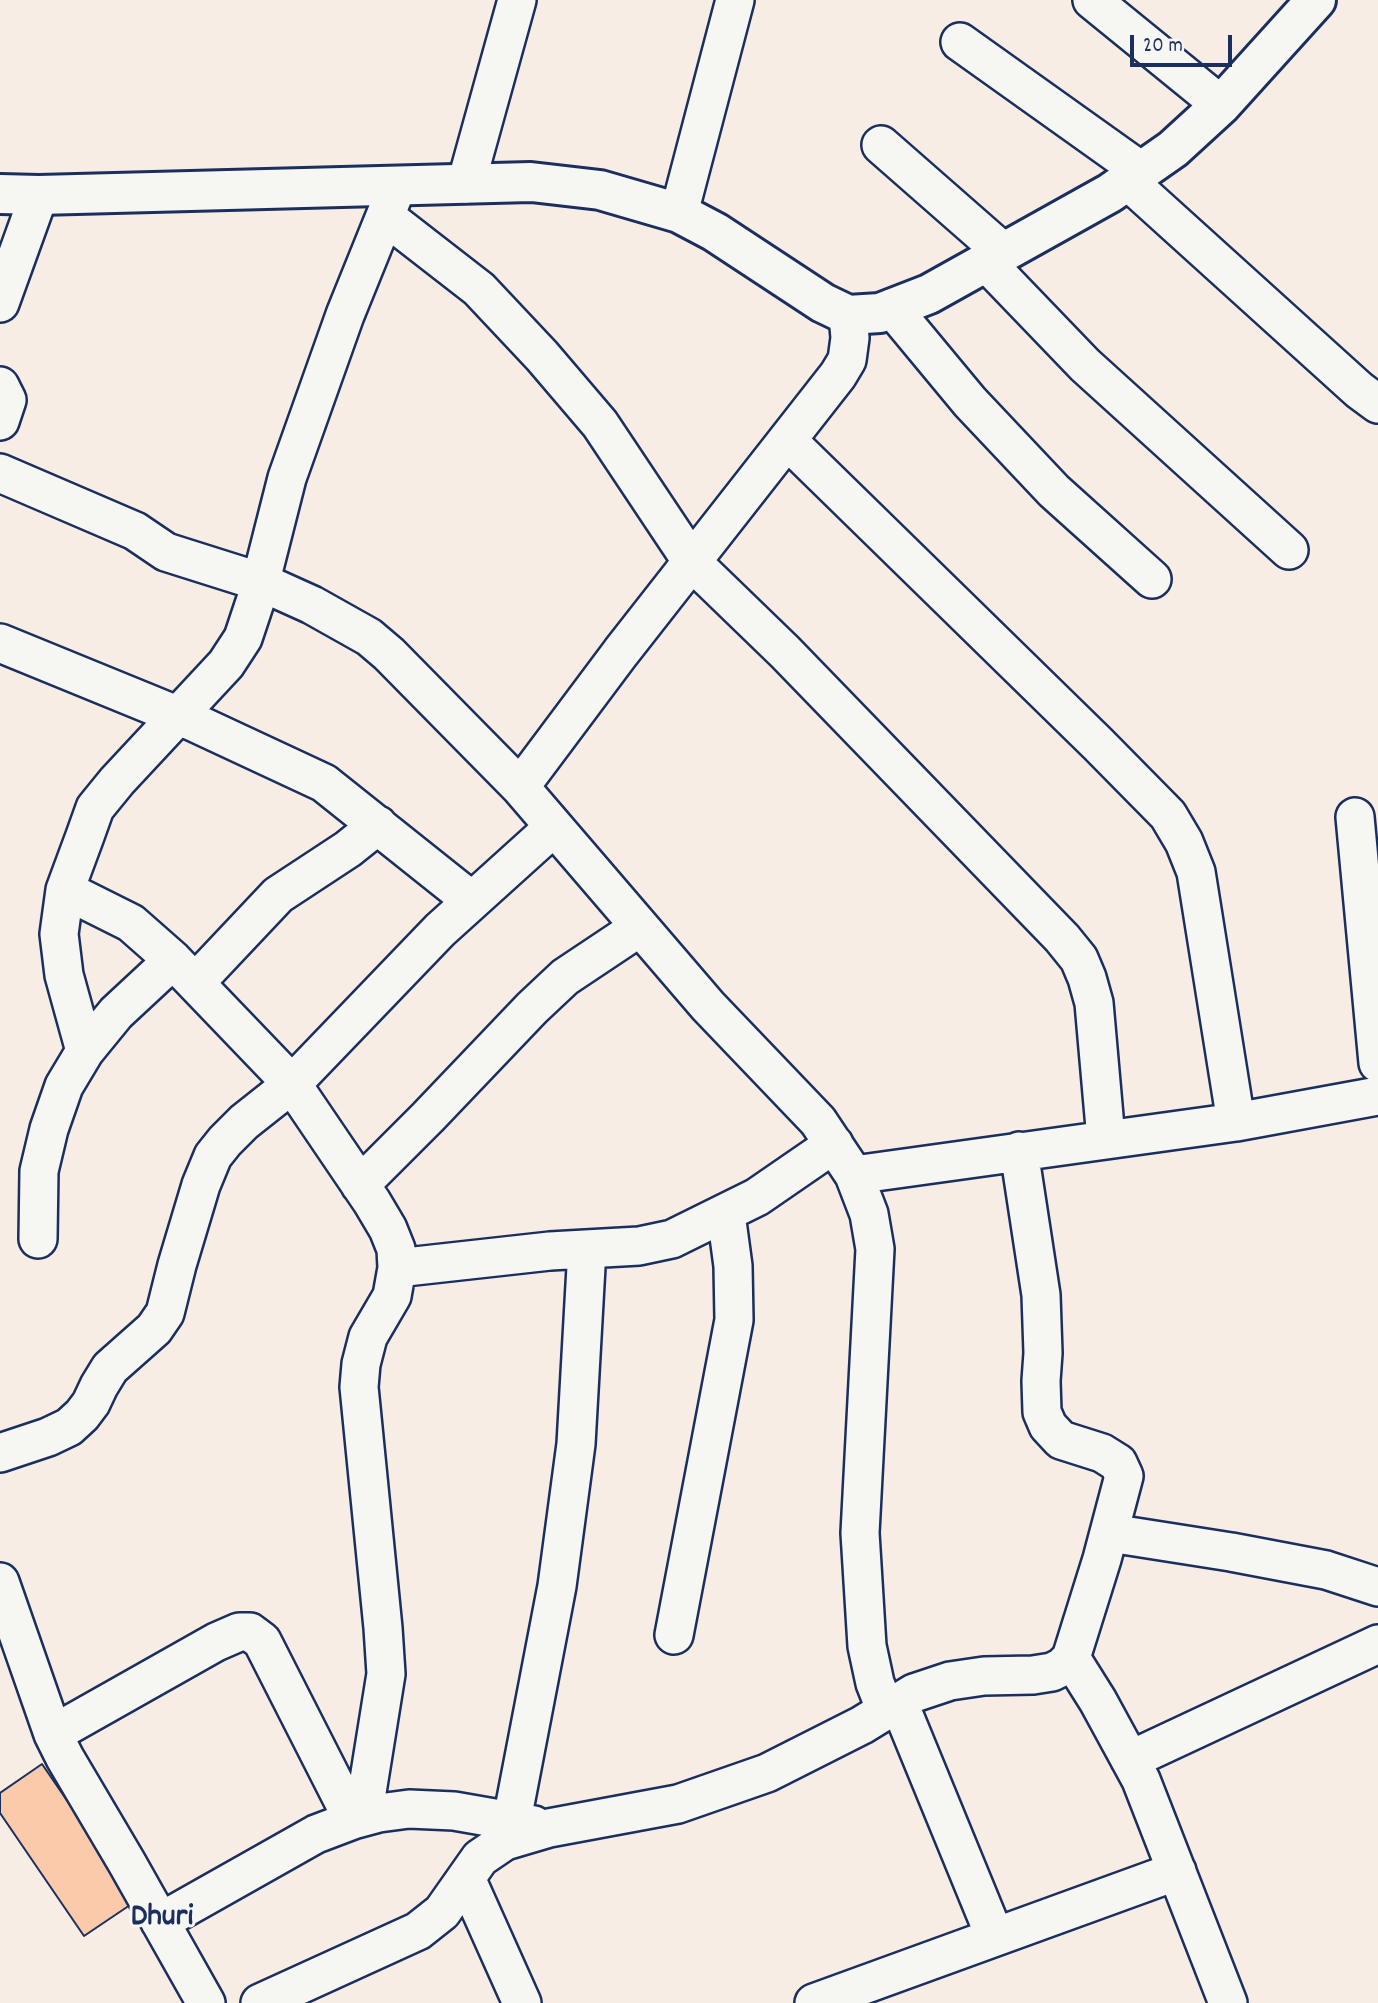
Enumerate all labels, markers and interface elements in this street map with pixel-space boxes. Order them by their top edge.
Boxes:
scale bar [1133,21,1234,65]
text: 20 m [1143,32,1183,62]
district label: Dhuri [131,1901,193,1939]

